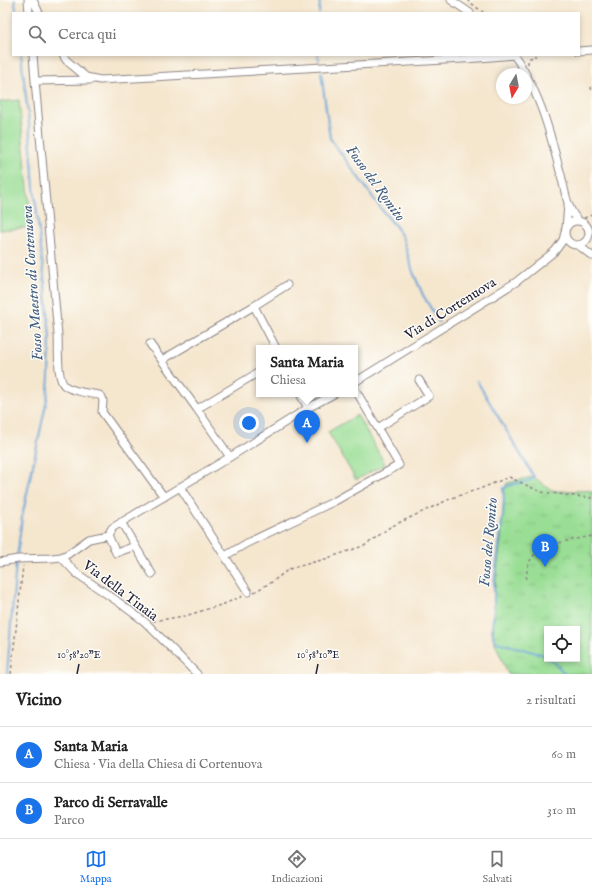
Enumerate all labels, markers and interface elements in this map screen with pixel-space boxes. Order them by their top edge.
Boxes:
search box [12,12,580,56]
icon: search [26,23,48,45]
text: Cerca qui [58,25,117,44]
north arrow [496,68,532,104]
water label: Fosso del Romito [342,141,410,225]
water label: Fosso Maestro di Cortenuova [18,204,47,361]
street label: Via di Cortenuova [401,273,500,345]
popup [256,345,358,397]
text: Santa Maria [270,353,344,372]
text: Chiesa [270,372,306,389]
pin: A [294,410,320,443]
your location [239,413,259,433]
water label: Fosso del Romito [475,497,502,587]
pin: B [532,534,558,567]
street label: Via della Tinaia [78,556,162,626]
map controls [544,626,580,662]
button: locate [544,626,580,662]
text: 10°58'20"E [57,649,101,662]
text: 10°58'10"E [297,649,339,662]
text: Vicino [16,690,62,711]
text: 2 risultati [526,692,576,709]
text: Santa Maria [54,737,128,756]
text: A [25,746,33,763]
text: 60 m [551,746,576,763]
text: Chiesa · Via della Chiesa di Cortenuova [54,756,262,773]
text: Parco di Serravalle [54,793,168,812]
text: B [25,802,33,819]
text: 310 m [547,802,576,819]
text: Parco [54,812,84,829]
tab: Mappa [80,848,112,886]
tab: Indicazioni [271,848,323,886]
tab: Salvati [483,848,512,886]

